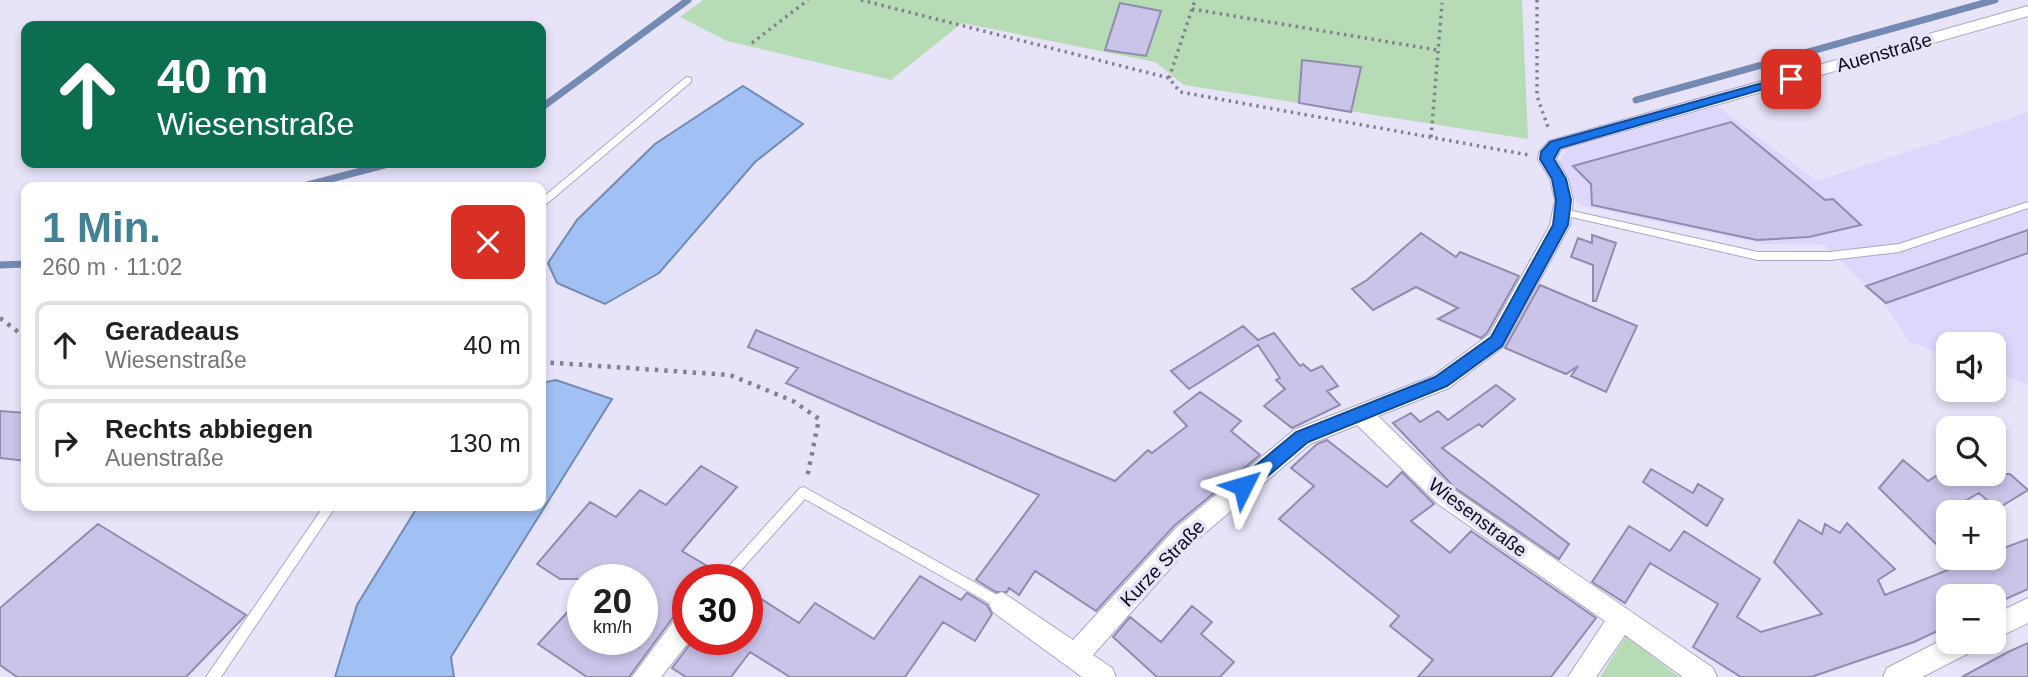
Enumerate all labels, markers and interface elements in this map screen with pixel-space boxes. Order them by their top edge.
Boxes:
street label: Auenstraße [1834,29,1934,76]
icon: ahead [42,49,133,140]
text: 40 m [157,49,269,103]
pin [1761,49,1821,109]
icon: arrive [1772,60,1810,98]
text: Wiesenstraße [157,106,354,142]
text: 1 Min. [42,204,161,251]
button: close [451,205,525,279]
text: 260 m · 11:02 [42,254,182,280]
text: Geradeaus [105,316,239,346]
icon: ahead [46,326,84,364]
text: 40 m [463,330,521,360]
map controls [1936,332,2006,654]
button: sound [1936,332,2006,402]
text: Wiesenstraße [105,347,247,373]
text: Rechts abbiegen [105,414,313,444]
button: search [1936,416,2006,486]
icon: right [46,424,84,462]
text: 130 m [449,428,521,458]
text: Auenstraße [105,445,224,471]
position arrow [1206,449,1280,523]
street label: Wiesenstraße [1425,474,1531,561]
button: + [1936,500,2006,570]
street label: Kurze Straße [1116,516,1209,611]
speed limit sign: 30 [672,564,763,655]
text: 20 [593,581,632,620]
button: − [1936,584,2006,654]
text: km/h [593,617,632,637]

